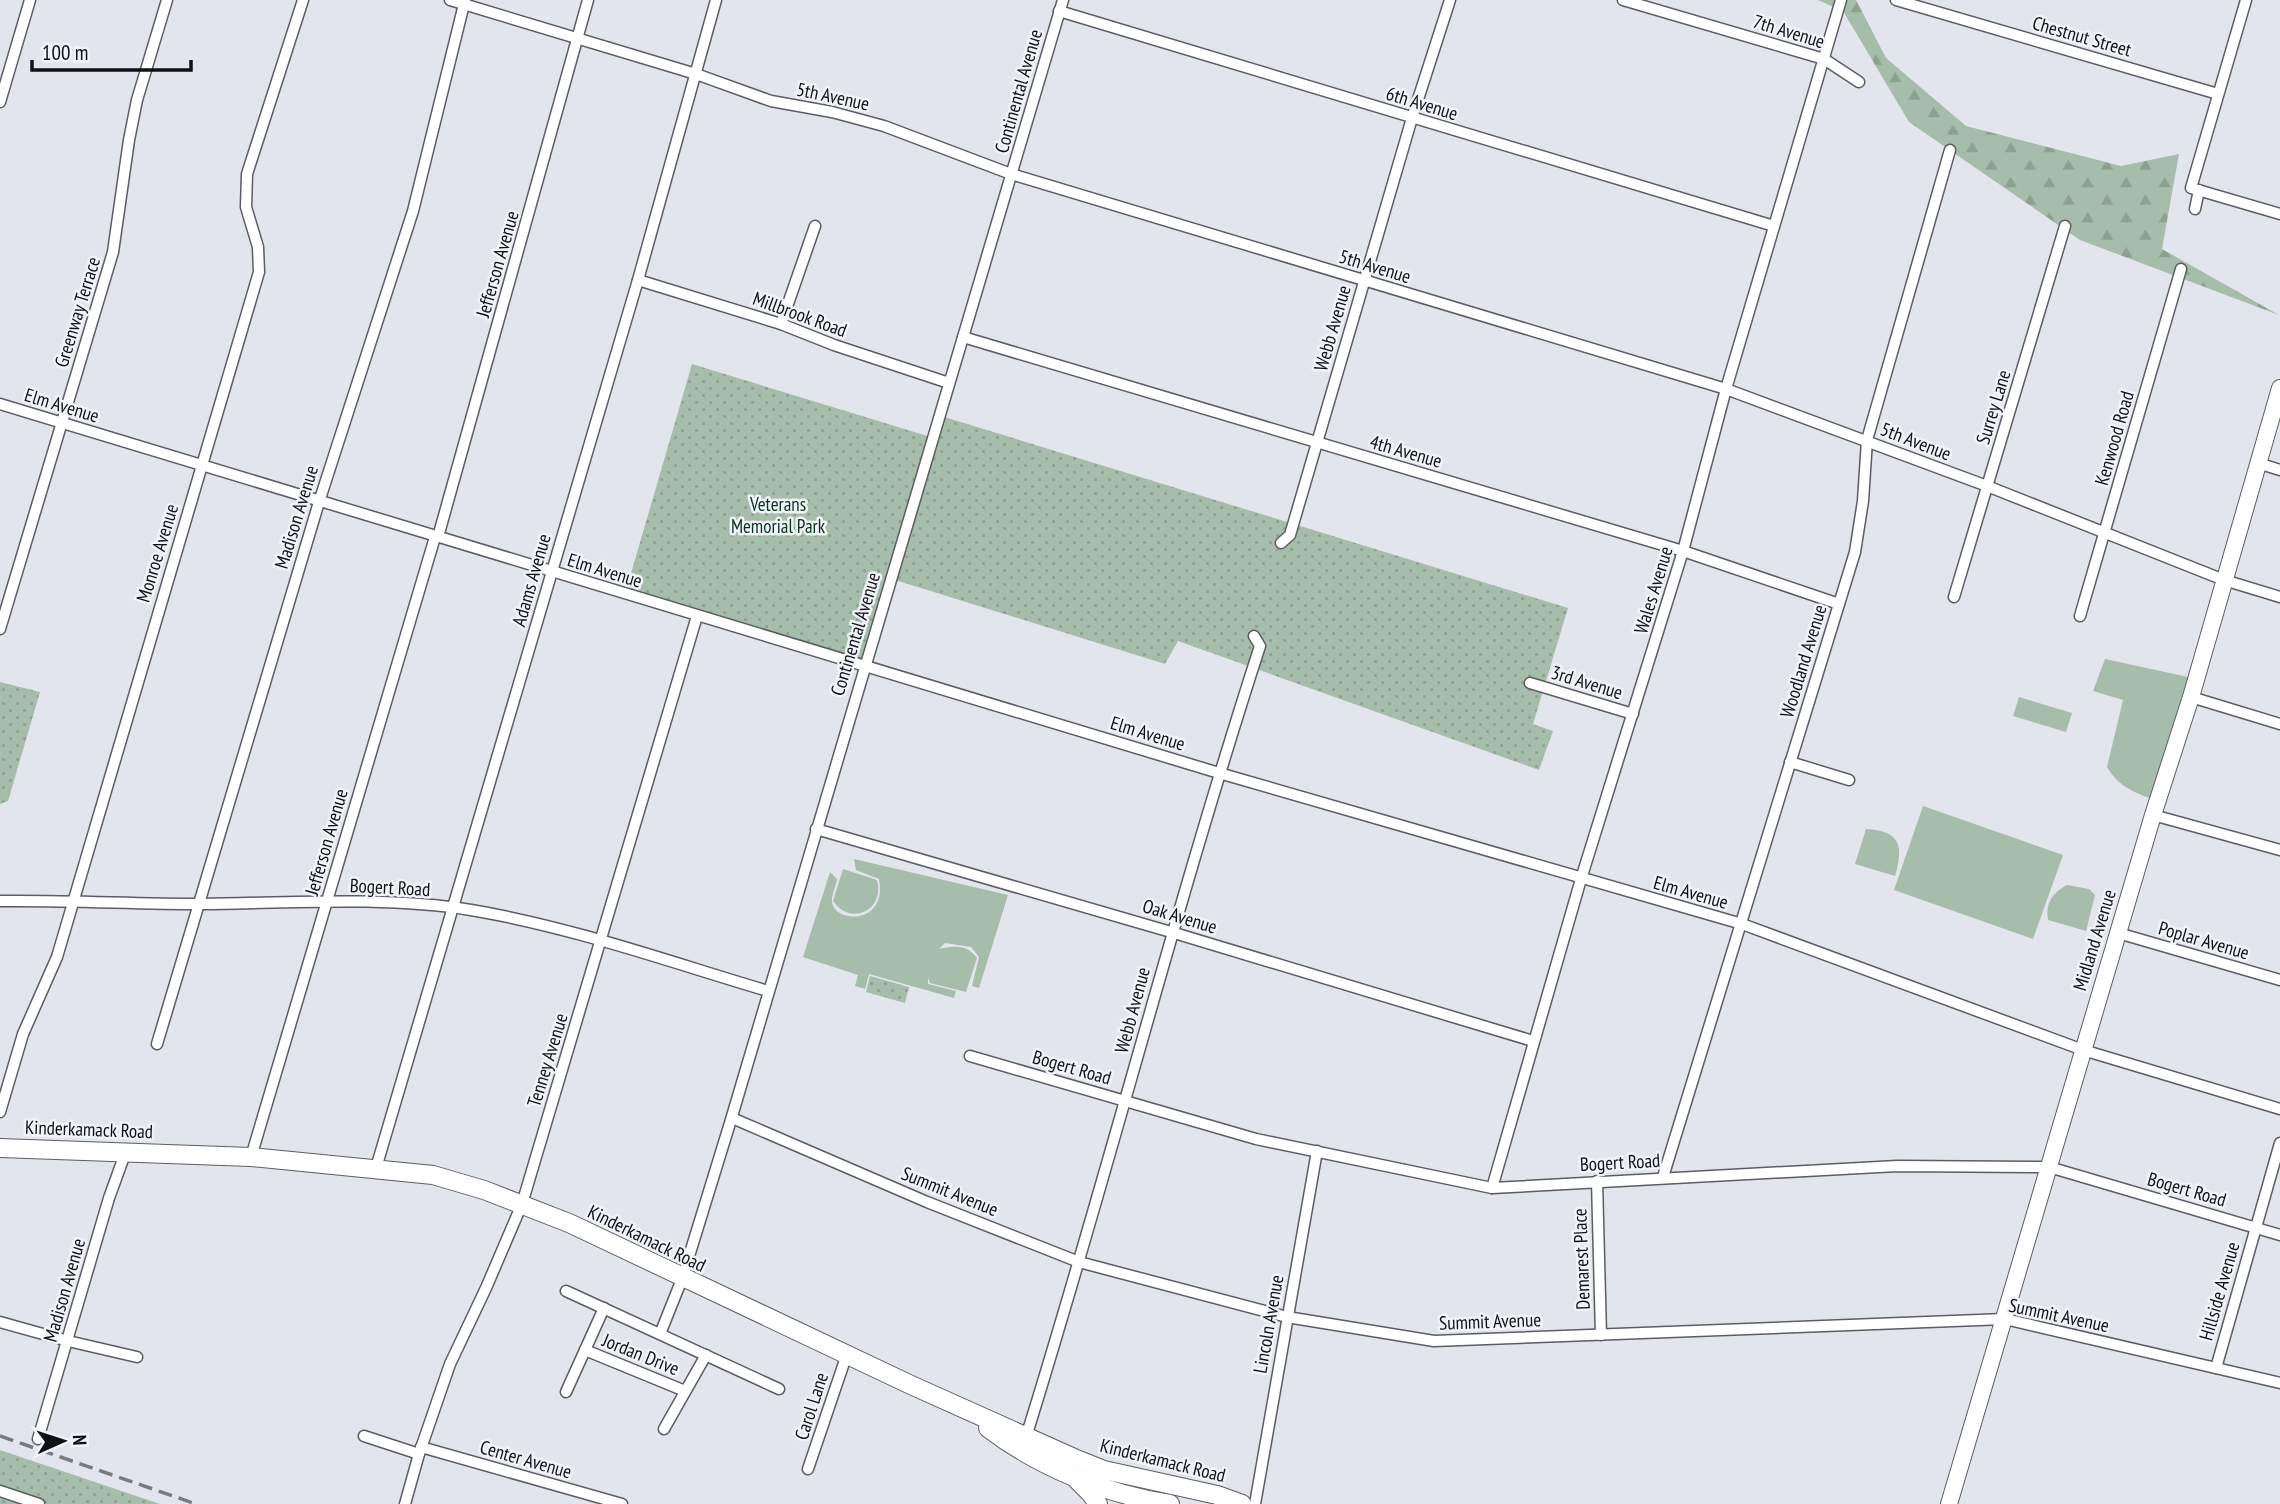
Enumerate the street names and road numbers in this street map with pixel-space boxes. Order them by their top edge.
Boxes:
street label: 7th Avenue [1750,9,1828,53]
street label: Chestnut Street [2030,10,2135,62]
street label: Continental Avenue [989,26,1047,156]
street label: 5th Avenue [794,77,872,115]
street label: 6th Avenue [1383,81,1461,125]
street label: Jefferson Avenue [470,208,524,321]
street label: 5th Avenue [1336,244,1414,288]
street label: Greenway Terrace [49,254,105,370]
street label: Webb Avenue [1308,282,1356,374]
street label: Millbrook Road [750,286,850,342]
street label: Surrey Lane [1970,367,2016,447]
street label: Elm Avenue [22,382,102,428]
street label: Kenwood Road [2089,388,2139,488]
street label: 5th Avenue [1877,417,1955,465]
street label: 4th Avenue [1367,429,1445,473]
street label: Madison Avenue [269,462,323,571]
street label: Monroe Avenue [131,501,183,605]
street label: Adams Avenue [506,531,556,629]
street label: Wales Avenue [1628,543,1678,637]
street label: Elm Avenue [565,547,645,593]
street label: Continental Avenue [825,569,885,698]
street label: Woodland Avenue [1774,601,1832,720]
street label: 3rd Avenue [1548,660,1626,704]
street label: Elm Avenue [1108,710,1188,756]
street label: Jefferson Avenue [299,786,353,899]
street label: Elm Avenue [1651,870,1731,914]
street label: Bogert Road [349,873,431,901]
street label: Midland Avenue [2067,886,2121,994]
street label: Oak Avenue [1140,893,1220,939]
street label: Poplar Avenue [2156,916,2252,964]
street label: Webb Avenue [1109,964,1155,1056]
street label: Tenney Avenue [521,1010,573,1110]
street label: Bogert Road [1030,1044,1114,1090]
street label: Kinderkamack Road [25,1115,153,1143]
street label: Bogert Road [1579,1148,1661,1176]
street label: Summit Avenue [898,1161,1002,1221]
street label: Bogert Road [2145,1166,2229,1212]
street label: Kinderkamack Road [584,1199,710,1277]
street label: Demarest Place [1567,1208,1595,1310]
street label: Madison Avenue [38,1235,90,1345]
street label: Hillside Avenue [2193,1239,2245,1343]
street label: Lincoln Avenue [1248,1273,1288,1375]
street label: Summit Avenue [2007,1293,2112,1337]
street label: Summit Avenue [1439,1307,1542,1335]
street label: Jordan Drive [598,1327,683,1380]
street label: Carol Lane [789,1369,833,1443]
street label: Kinderkamack Road [1098,1433,1228,1487]
street label: Center Avenue [477,1435,575,1484]

